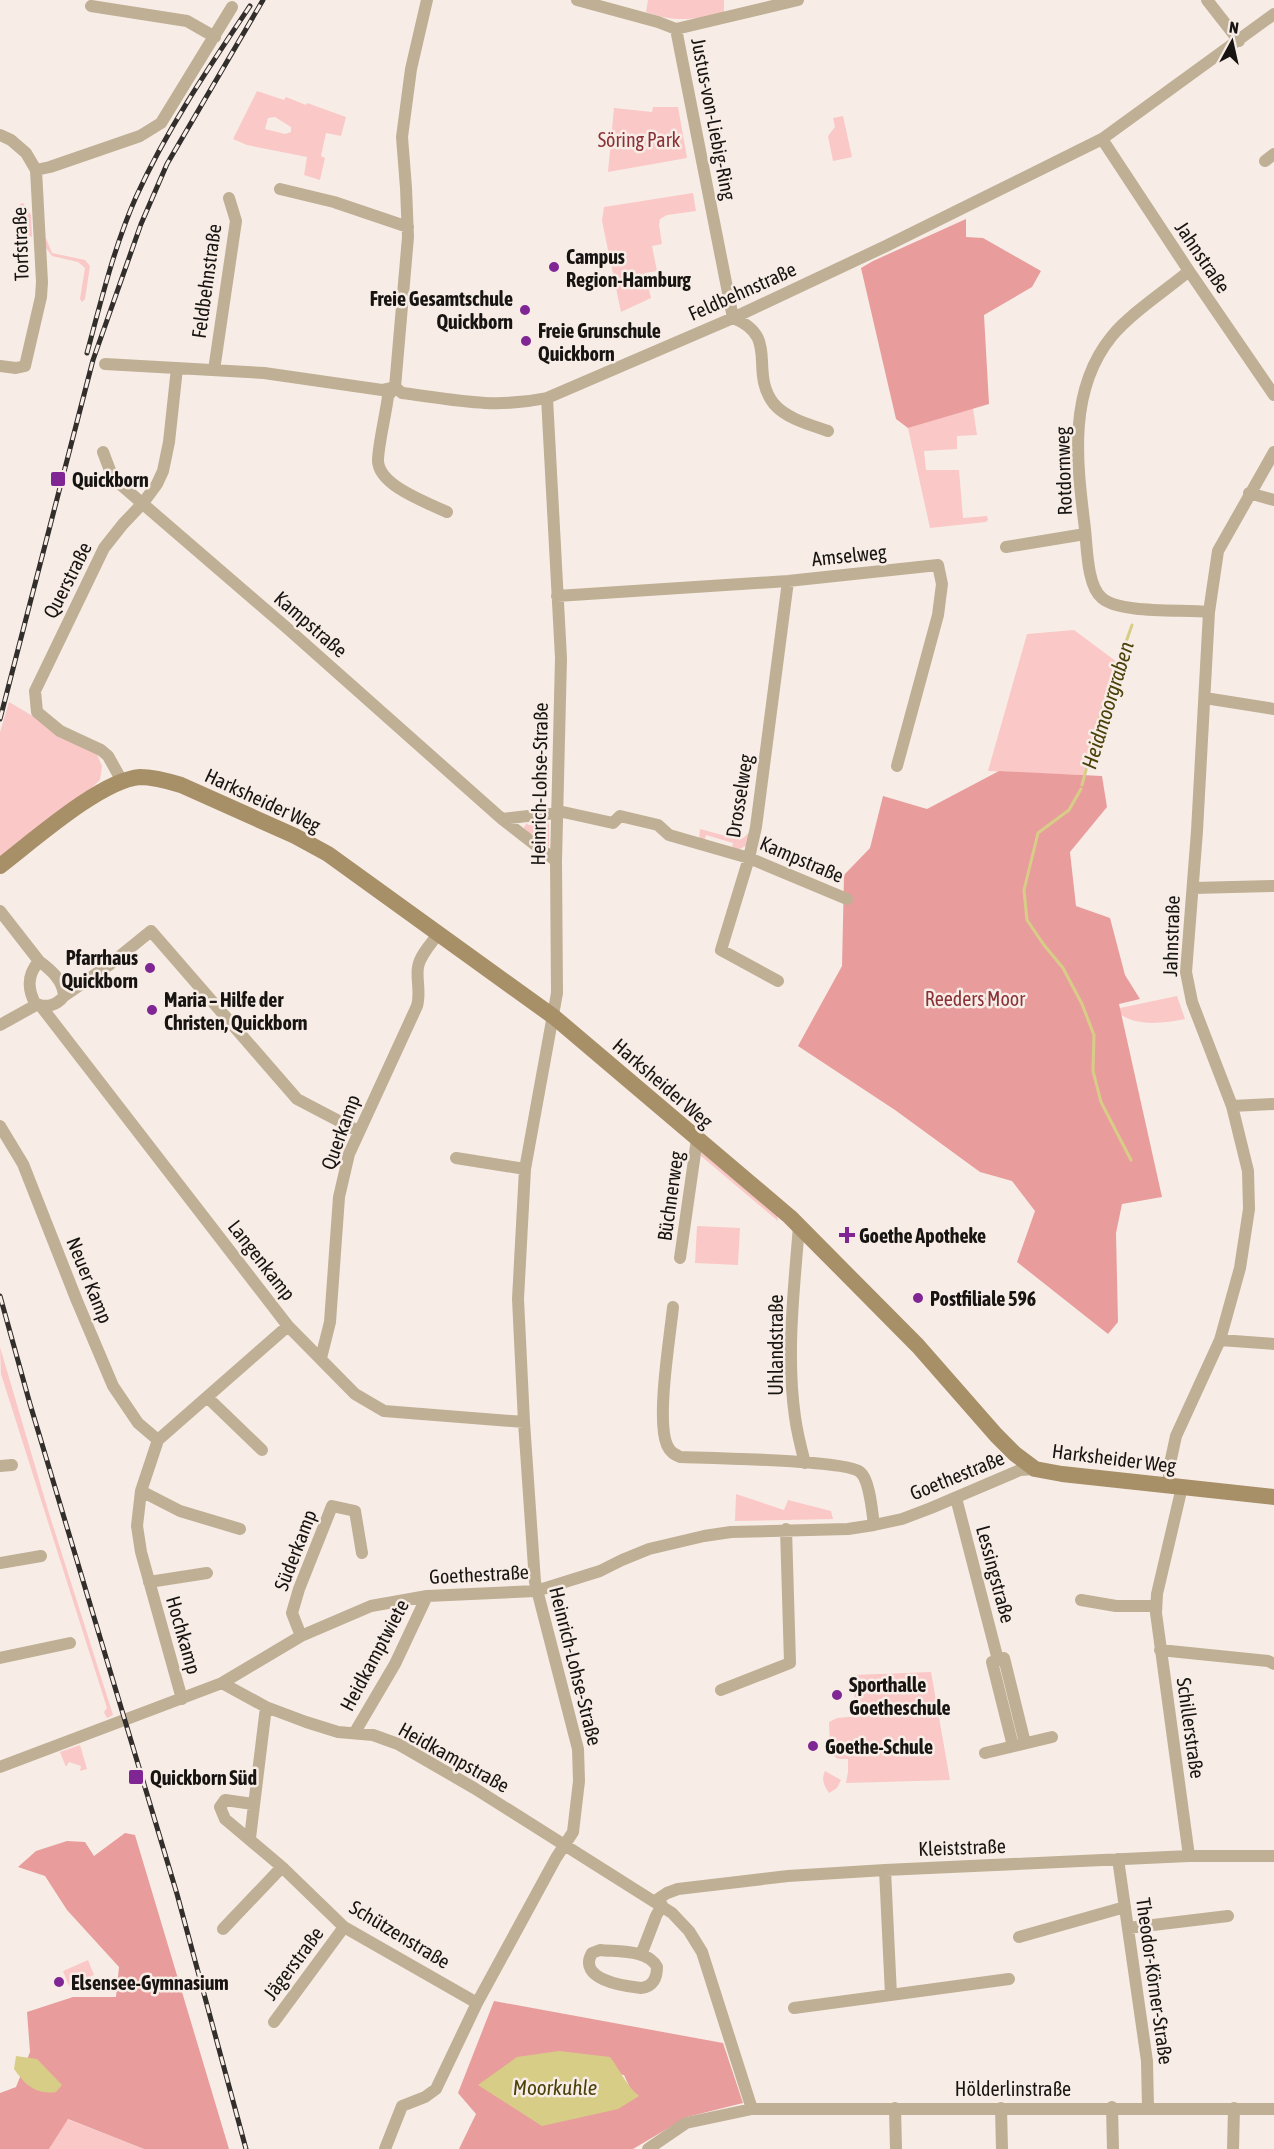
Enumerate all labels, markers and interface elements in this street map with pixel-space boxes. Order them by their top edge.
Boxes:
north arrow [1202,12,1262,72]
text: N [1228,18,1240,37]
street label: Justus-von-Liebig-Ring [687,36,741,202]
park label: Söring Park [598,128,681,151]
street label: Torfstraße [7,206,33,282]
street label: Jahnstraße [1171,217,1235,297]
street label: Feldbehnstraße [187,222,225,340]
place label: Campus Region-Hamburg [566,245,691,291]
street label: Feldbehnstraße [685,257,799,325]
marker: Campus Region-Hamburg [547,260,561,274]
place label: Freie Gesamtschule Quickborn [370,287,513,333]
marker: Freie Gesamtschule Quickborn [518,303,532,317]
place label: Freie Grunschule Quickborn [538,319,661,365]
marker: Freie Grunschule Quickborn [519,334,533,348]
street label: Rotdornweg [1050,426,1076,516]
place label: Quickborn [72,468,149,491]
marker: Quickborn [49,470,67,488]
street label: Querstraße [38,538,96,622]
street label: Amselweg [811,540,888,570]
street label: Kampstraße [270,586,352,662]
water label: Heidmoorgraben [1076,638,1138,772]
street label: Heinrich-Lohse-Straße [526,702,552,866]
street label: Drosselweg [721,752,757,839]
street label: Harksheider Weg [202,763,325,837]
street label: Kampstraße [757,831,847,887]
street label: Jahnstraße [1158,895,1184,977]
place label: Pfarrhaus Quickborn [61,946,138,992]
marker: Pfarrhaus Quickborn [143,961,157,975]
park label: Reeders Moor [925,987,1026,1010]
place label: Maria – Hilfe der Christen, Quickborn [164,988,308,1034]
marker: Maria – Hilfe der Christen, Quickborn [145,1003,159,1017]
street label: Harksheider Weg [608,1033,718,1133]
street label: Querkamp [316,1091,364,1173]
street label: Büchnerweg [652,1149,688,1242]
street label: Langenkamp [223,1215,301,1305]
place label: Goethe Apotheke [859,1224,986,1247]
marker: Goethe Apotheke [840,1228,854,1242]
street label: Neuer Kamp [62,1234,118,1326]
place label: Postfiliale 596 [930,1287,1036,1310]
marker: Postfiliale 596 [911,1291,925,1305]
street label: Uhlandstraße [764,1294,787,1396]
street label: Harksheider Weg [1051,1439,1178,1477]
street label: Goethestraße [906,1446,1008,1504]
street label: Süderkamp [269,1506,321,1594]
street label: Lessingstraße [972,1523,1020,1625]
street label: Goethestraße [429,1560,529,1588]
street label: Heinrich-Lohse-Straße [545,1584,607,1748]
street label: Hochkamp [162,1593,206,1677]
street label: Heidkamptwiete [335,1595,413,1715]
place label: Sporthalle Goetheschule [849,1673,951,1719]
street label: Schillerstraße [1173,1676,1209,1780]
marker: Sporthalle Goetheschule [830,1688,844,1702]
street label: Heidkampstraße [395,1717,513,1797]
place label: Goethe-Schule [825,1735,933,1758]
marker: Goethe-Schule [806,1739,820,1753]
place label: Quickborn Süd [150,1766,257,1789]
marker: Quickborn Süd [127,1768,145,1786]
street label: Kleiststraße [918,1834,1006,1860]
street label: Schützenstraße [346,1895,454,1973]
street label: Theodor-Körner-Straße [1132,1896,1178,2066]
street label: Jägerstraße [258,1922,328,2004]
place label: Elsensee-Gymnasium [71,1971,229,1994]
marker: Elsensee-Gymnasium [52,1975,66,1989]
water label: Moorkuhle [513,2075,597,2099]
street label: Hölderlinstraße [955,2077,1071,2100]

